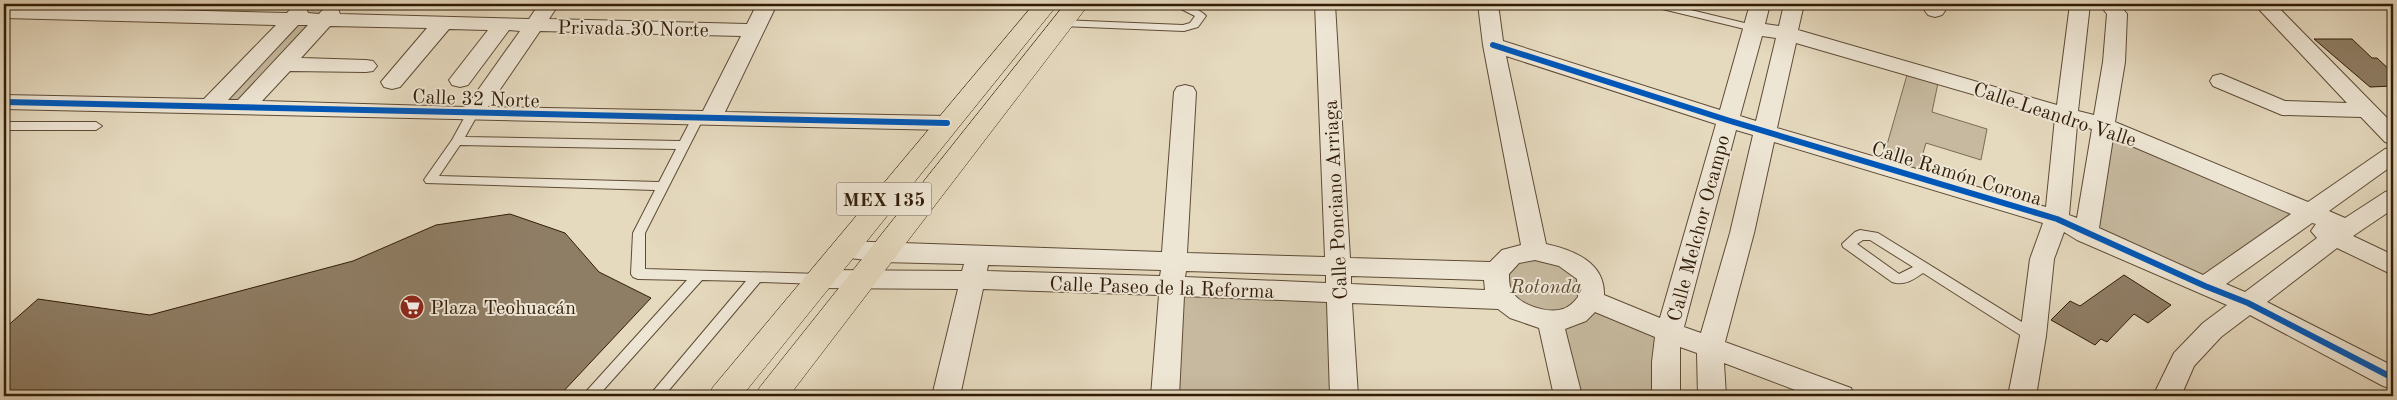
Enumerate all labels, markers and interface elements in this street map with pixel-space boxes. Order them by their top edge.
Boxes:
street label: Privada 30 Norte [557,19,709,41]
street label: Calle Leandro Valle [1970,80,2138,152]
street label: Calle 32 Norte [412,88,540,112]
street label: Calle Ponciano Arriaga [1322,99,1352,300]
street label: Calle Melchor Ocampo [1665,133,1734,324]
street label: Calle Ramón Corona [1869,139,2044,210]
road number: MEX 135 [836,182,932,215]
street label: Calle Paseo de la Reforma [1049,275,1275,303]
park label: Rotonda [1509,278,1582,298]
supermarket icon: Plaza Teohuacán [399,294,425,320]
place label: Plaza Teohuacán [430,299,576,319]

